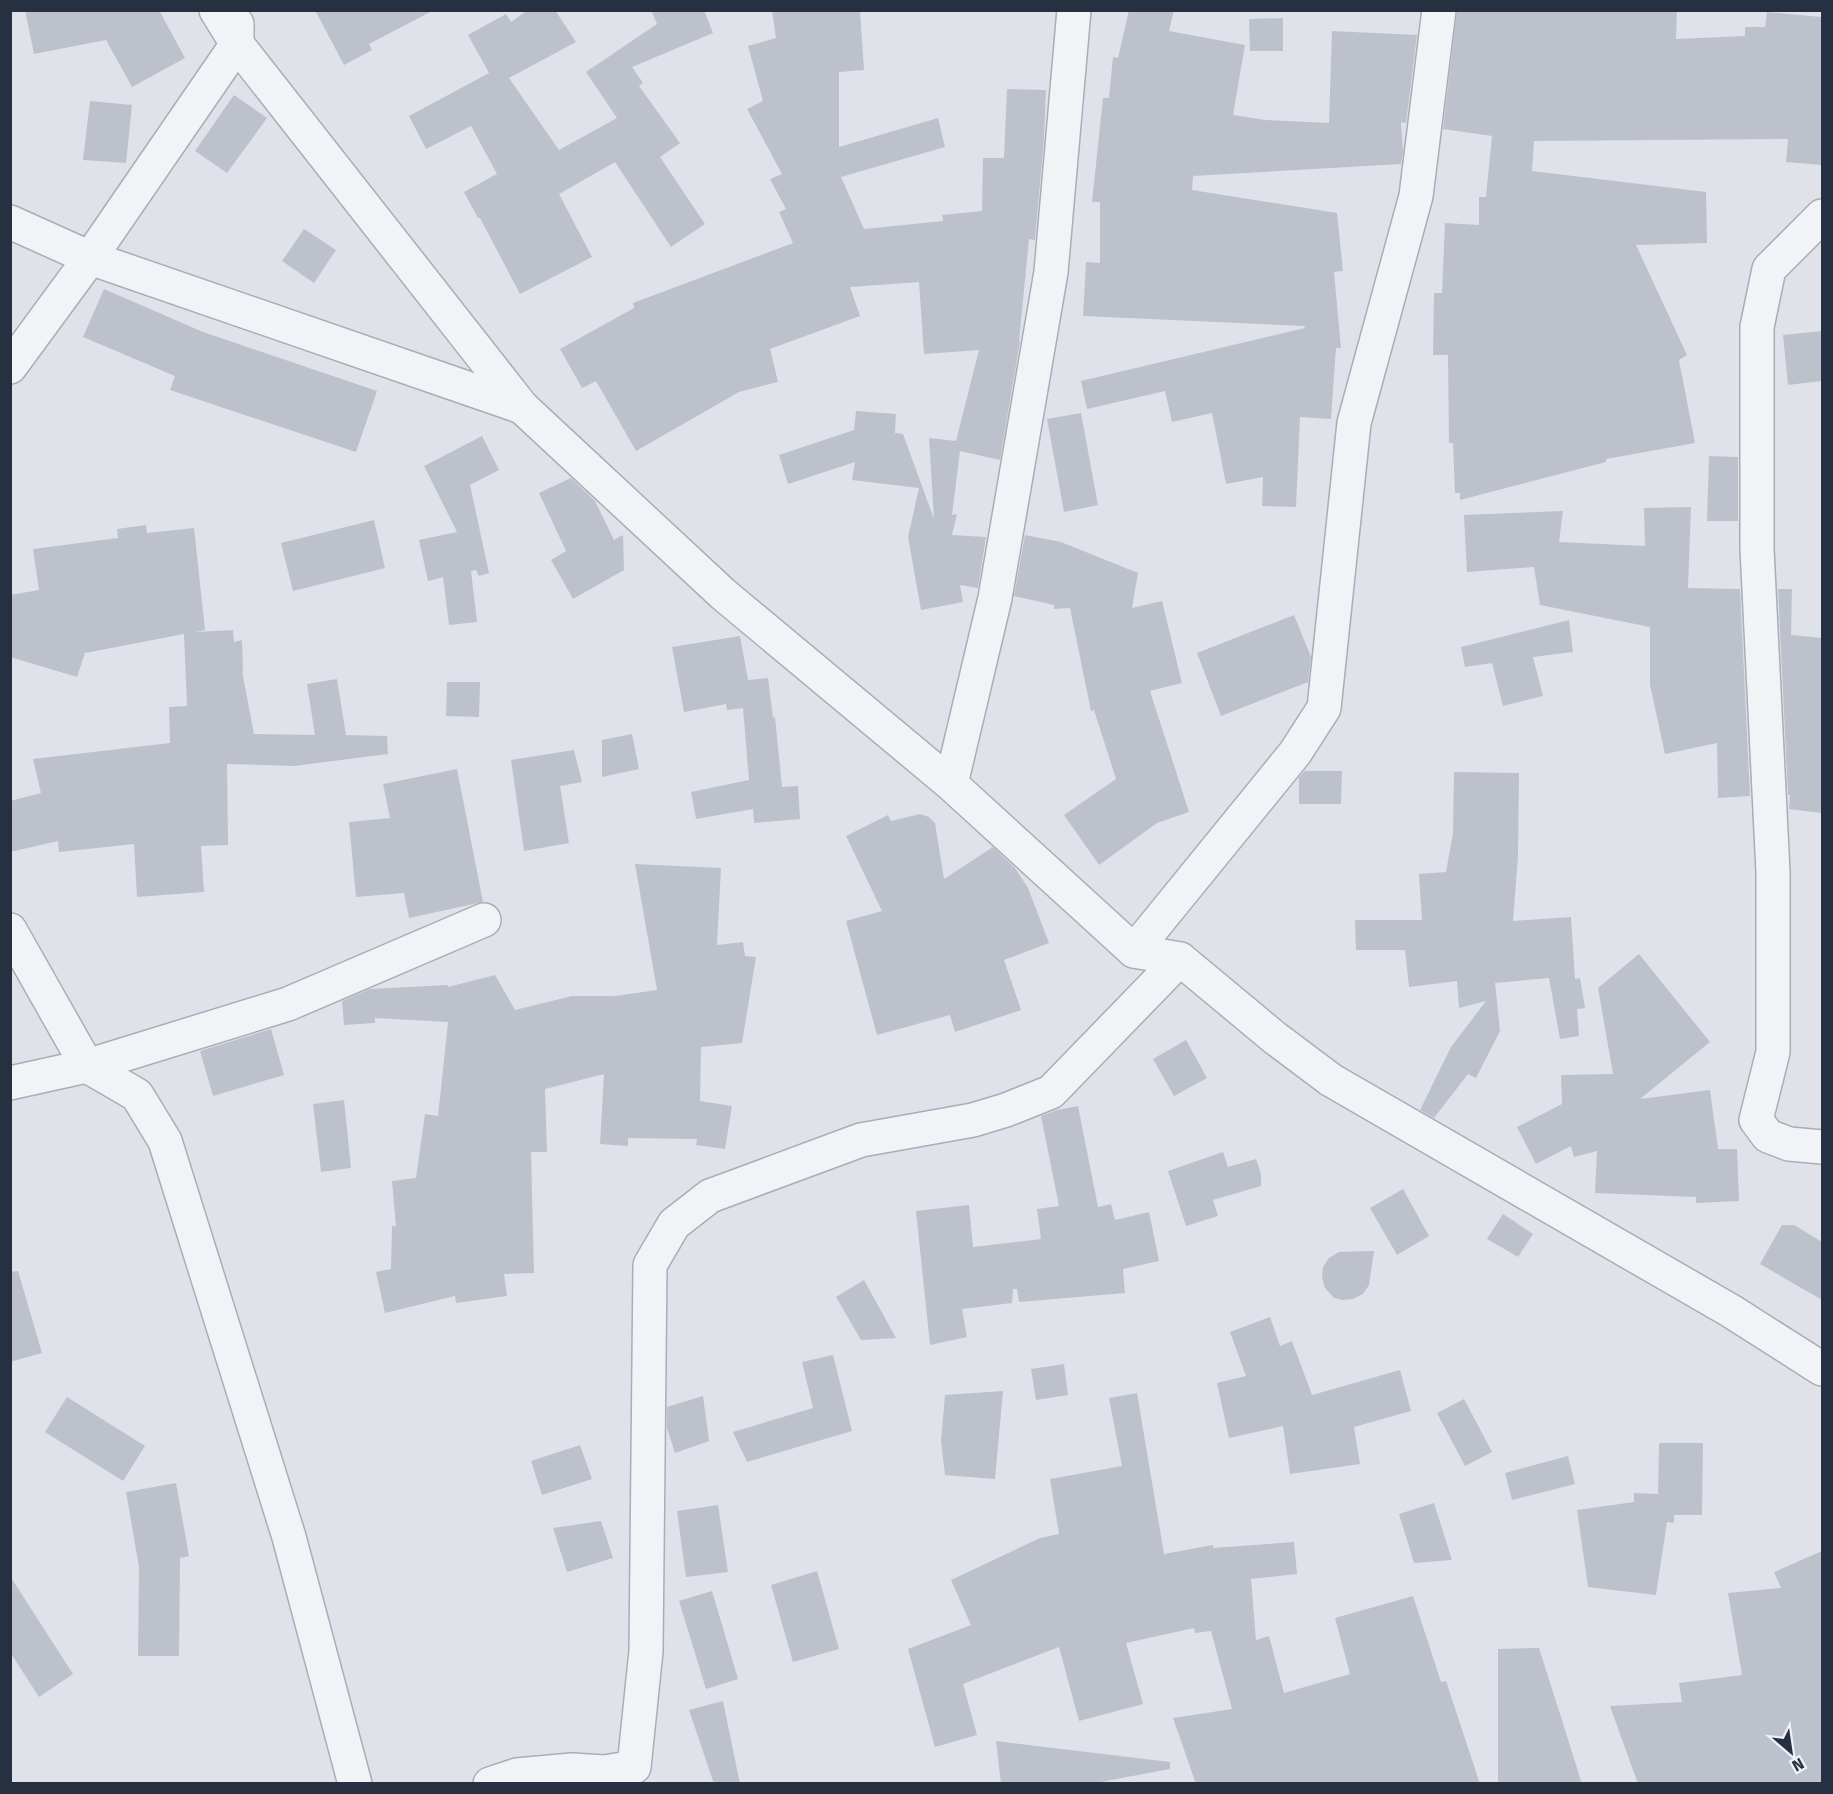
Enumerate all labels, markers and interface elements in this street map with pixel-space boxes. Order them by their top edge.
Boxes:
north arrow [1761,1722,1821,1782]
text: N [1789,1754,1807,1776]

